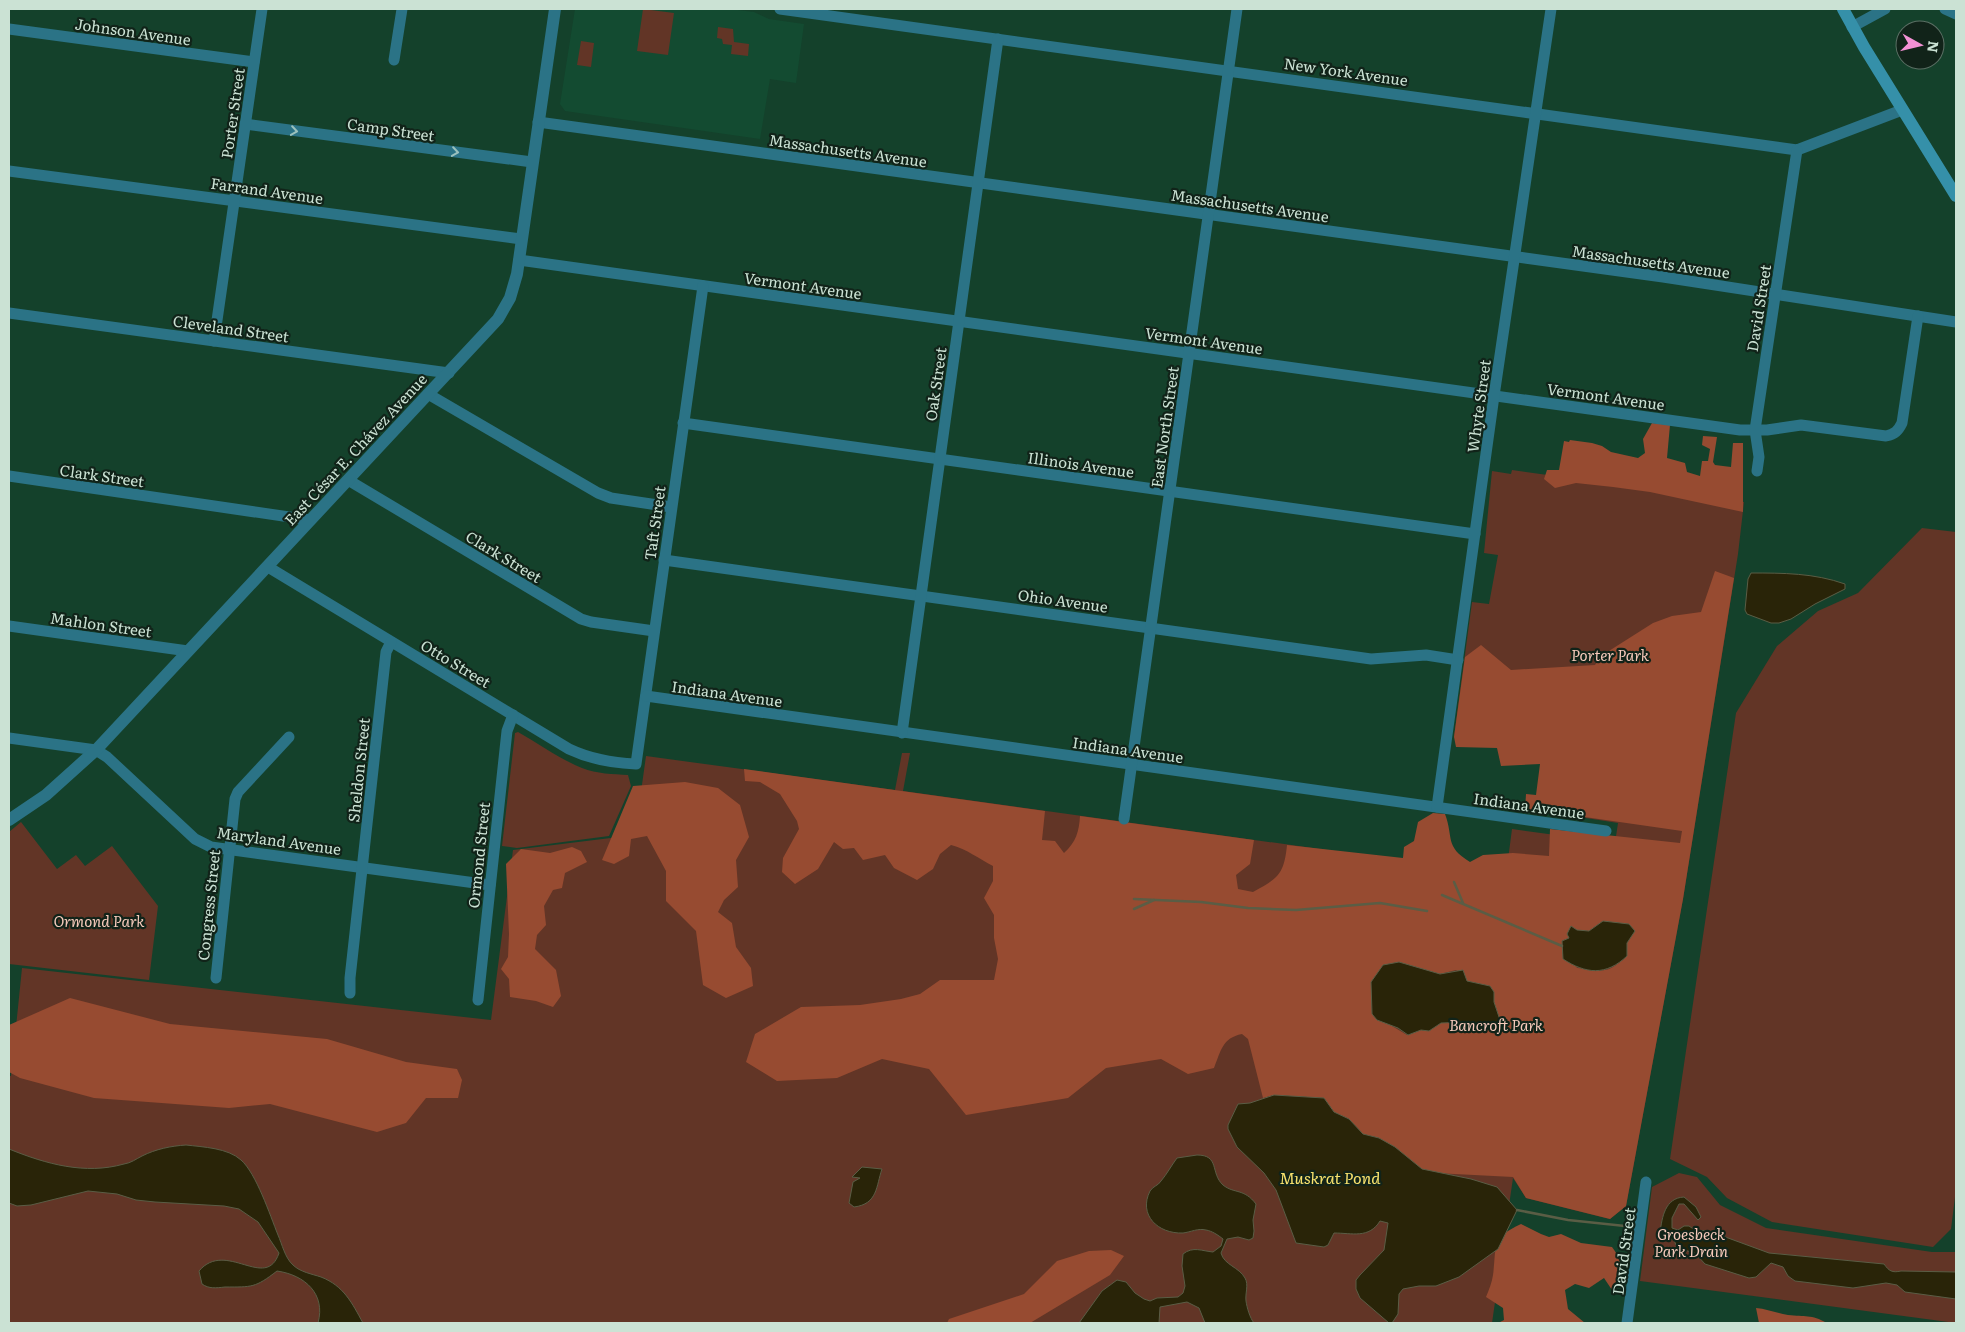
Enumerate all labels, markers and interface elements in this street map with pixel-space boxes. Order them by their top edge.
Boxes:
street label: Johnson Avenue [74,11,193,51]
north arrow [1895,20,1945,70]
text: N [1923,40,1945,54]
street label: New York Avenue [1283,51,1410,91]
street label: Porter Street [214,66,250,160]
street label: Camp Street [346,111,436,147]
one-way arrow [290,125,298,136]
street label: Massachusetts Avenue [768,128,929,173]
one-way arrow [451,146,459,157]
street label: Farrand Avenue [209,171,325,209]
street label: Massachusetts Avenue [1170,183,1331,228]
street label: Massachusetts Avenue [1571,239,1732,284]
street label: David Street [1740,263,1776,353]
street label: Vermont Avenue [743,265,864,305]
street label: Cleveland Street [172,308,290,348]
street label: Vermont Avenue [1144,320,1265,360]
street label: Oak Street [918,345,952,423]
street label: Whyte Street [1460,358,1496,454]
street label: East North Street [1144,365,1184,489]
street label: East César E. Chávez Avenue [278,368,432,530]
street label: Vermont Avenue [1546,376,1667,416]
street label: Illinois Avenue [1026,445,1136,483]
street label: Clark Street [58,458,146,492]
street label: Taft Street [637,484,671,562]
street label: Clark Street [462,524,546,588]
street label: Ohio Avenue [1017,582,1110,618]
street label: Mahlon Street [49,606,153,642]
street label: Otto Street [417,633,495,693]
park label: Porter Park [1571,643,1650,666]
street label: Indiana Avenue [670,674,784,712]
street label: Sheldon Street [341,717,375,823]
street label: Indiana Avenue [1071,730,1185,768]
street label: Indiana Avenue [1472,786,1586,824]
street label: Ormond Street [461,801,495,909]
street label: Maryland Avenue [215,820,343,860]
street label: Congress Street [191,848,225,962]
park label: Ormond Park [53,909,145,932]
park label: Bancroft Park [1449,1013,1544,1036]
water label: Muskrat Pond [1280,1165,1381,1189]
street label: David Street [1605,1206,1641,1296]
park label: Groesbeck Park Drain [1654,1222,1728,1262]

